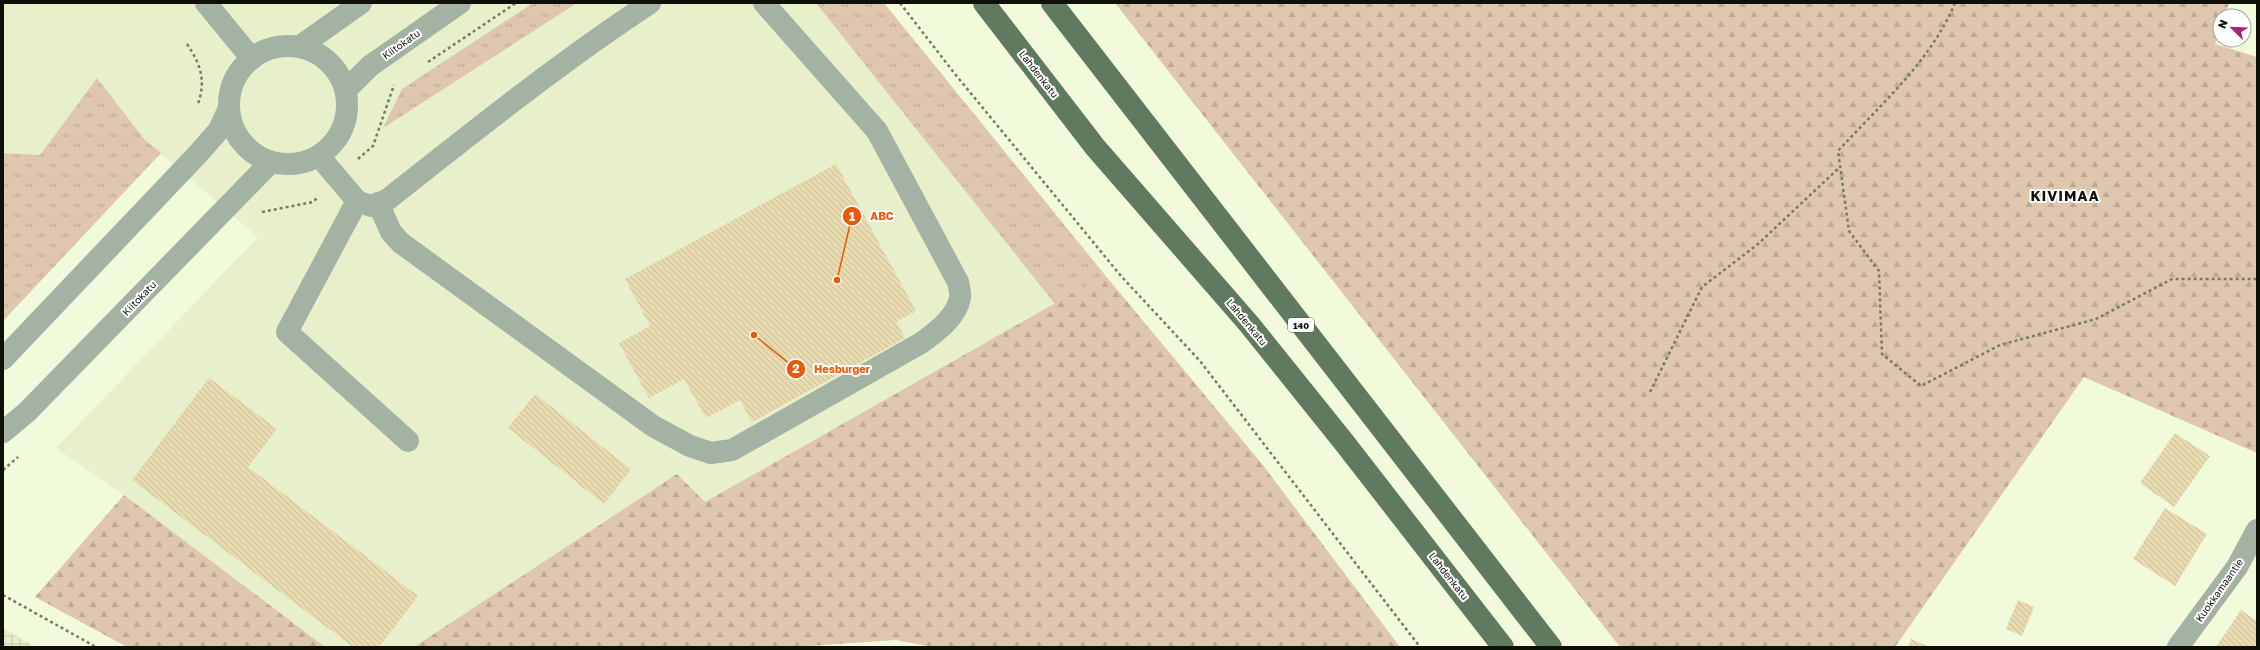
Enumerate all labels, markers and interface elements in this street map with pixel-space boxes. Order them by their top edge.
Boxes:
north arrow [2212,8,2252,48]
text: N [2215,18,2230,30]
street label: Kiitokatu [380,27,422,61]
street label: Lahdenkatu [1017,48,1061,100]
district label: KIVIMAA [2030,187,2100,204]
callout: ABC [842,205,902,228]
text: 1 [849,209,855,224]
text: ABC [870,209,894,222]
street label: Kiitokatu [120,278,158,318]
street label: Lahdenkatu [1224,296,1270,348]
road number: 140 [1288,318,1314,332]
callout: Hesburger [786,357,878,380]
text: 2 [792,361,800,376]
text: Hesburger [814,362,871,375]
street label: Lahdenkatu [1427,550,1471,602]
street label: Kuokkamaantie [2193,556,2245,624]

